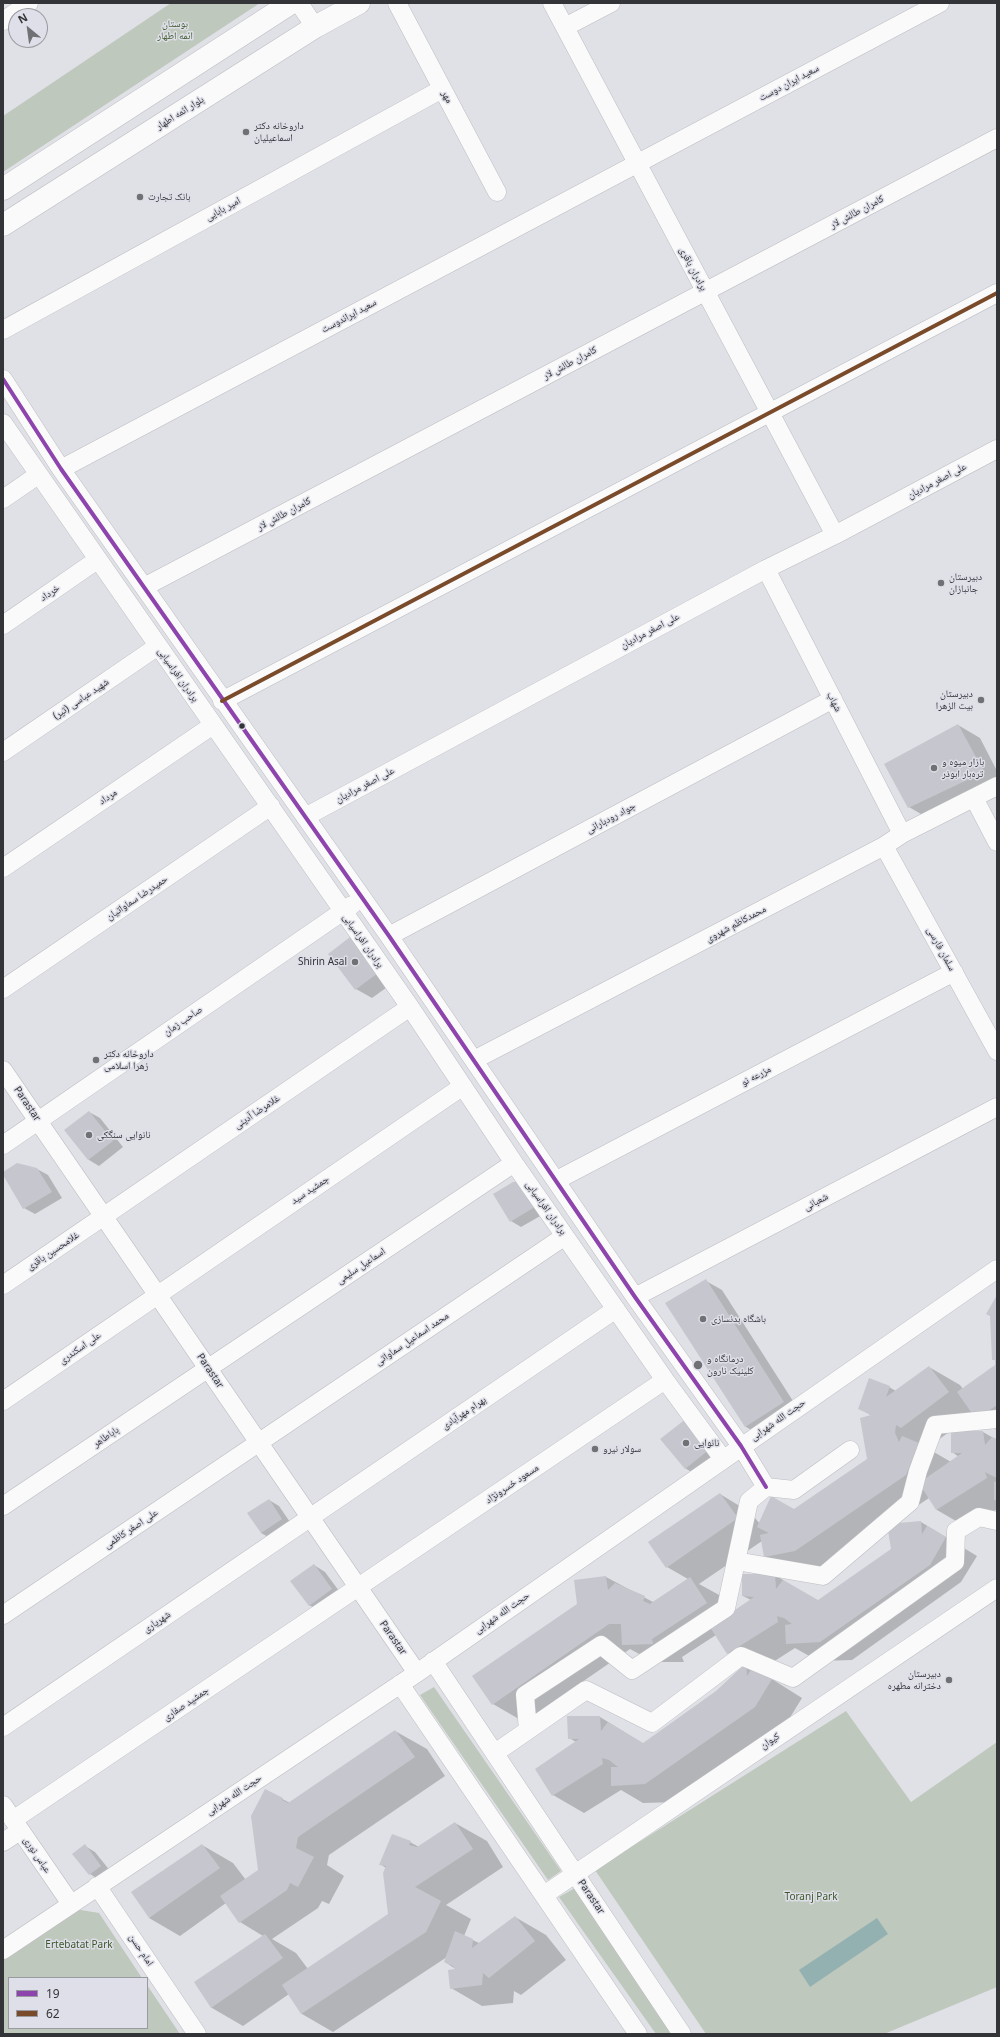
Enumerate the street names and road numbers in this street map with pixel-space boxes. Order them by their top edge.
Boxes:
street label: سعید ایران دوست [757,62,821,104]
street label: مهر [439,89,455,105]
street label: بلوار ائمه اطهار [154,94,206,132]
street label: کامران طالش لار [828,193,886,231]
street label: امیر بابایی [203,195,243,223]
street label: برادران باقری [677,245,709,293]
street label: سعید ایراندوست [319,296,379,336]
street label: کامران طالش لار [541,344,599,382]
street label: علی اصغر مرادیان [906,460,968,502]
street label: کامران طالش لار [255,495,313,533]
street label: خرداد [38,582,62,604]
street label: علی اصغر مرادیان [619,610,681,652]
street label: برادران افراسیابی [155,646,201,704]
street label: شهید عباسی (تیر) [51,676,111,722]
street label: شهاب [824,690,844,714]
street label: علی اصغر مرادیان [334,764,396,806]
street label: مرداد [97,787,119,807]
street label: جواد رودبارانی [584,800,638,836]
street label: حمیدرضا سماواتیان [104,873,170,923]
street label: محمدکاظم شهروی [704,903,768,945]
street label: برادران افراسیابی [340,912,386,970]
street label: سلمان فارسی [924,925,958,973]
street label: صاحب زمان [161,1004,205,1038]
street label: مزرعه نو [739,1063,773,1089]
street label: Parastar [11,1084,43,1124]
street label: غلامرضا آدینی [232,1092,282,1132]
street label: جمشید سید [289,1173,331,1207]
street label: برادران افراسیابی [523,1179,569,1237]
street label: شعبانی [802,1191,830,1213]
street label: غلامحسین باقری [24,1229,82,1273]
street label: اسماعیل سلیمی [334,1245,388,1287]
street label: محمد اسماعیل سماواتی [373,1310,451,1368]
street label: علی اسکندری [57,1329,103,1367]
street label: Parastar [194,1351,226,1391]
street label: بهرام مهرآبادی [440,1394,488,1432]
street label: حجت الله شهرابی [748,1397,808,1443]
street label: باباطاهر [91,1424,121,1450]
street label: مسعود خسرونژاد [483,1462,541,1506]
street label: علی اصغر کاظمی [102,1507,160,1551]
street label: حجت الله شهرابی [472,1590,532,1636]
street label: شهریاری [141,1609,173,1635]
street label: Parastar [377,1618,409,1658]
street label: جمشید صفاری [161,1684,211,1724]
street label: کیوان [758,1730,782,1752]
street label: حجت الله شهرابی [204,1772,264,1818]
street label: عباس نوری [21,1835,53,1875]
street label: Parastar [575,1877,607,1917]
street label: امام حسن [126,1932,156,1968]

